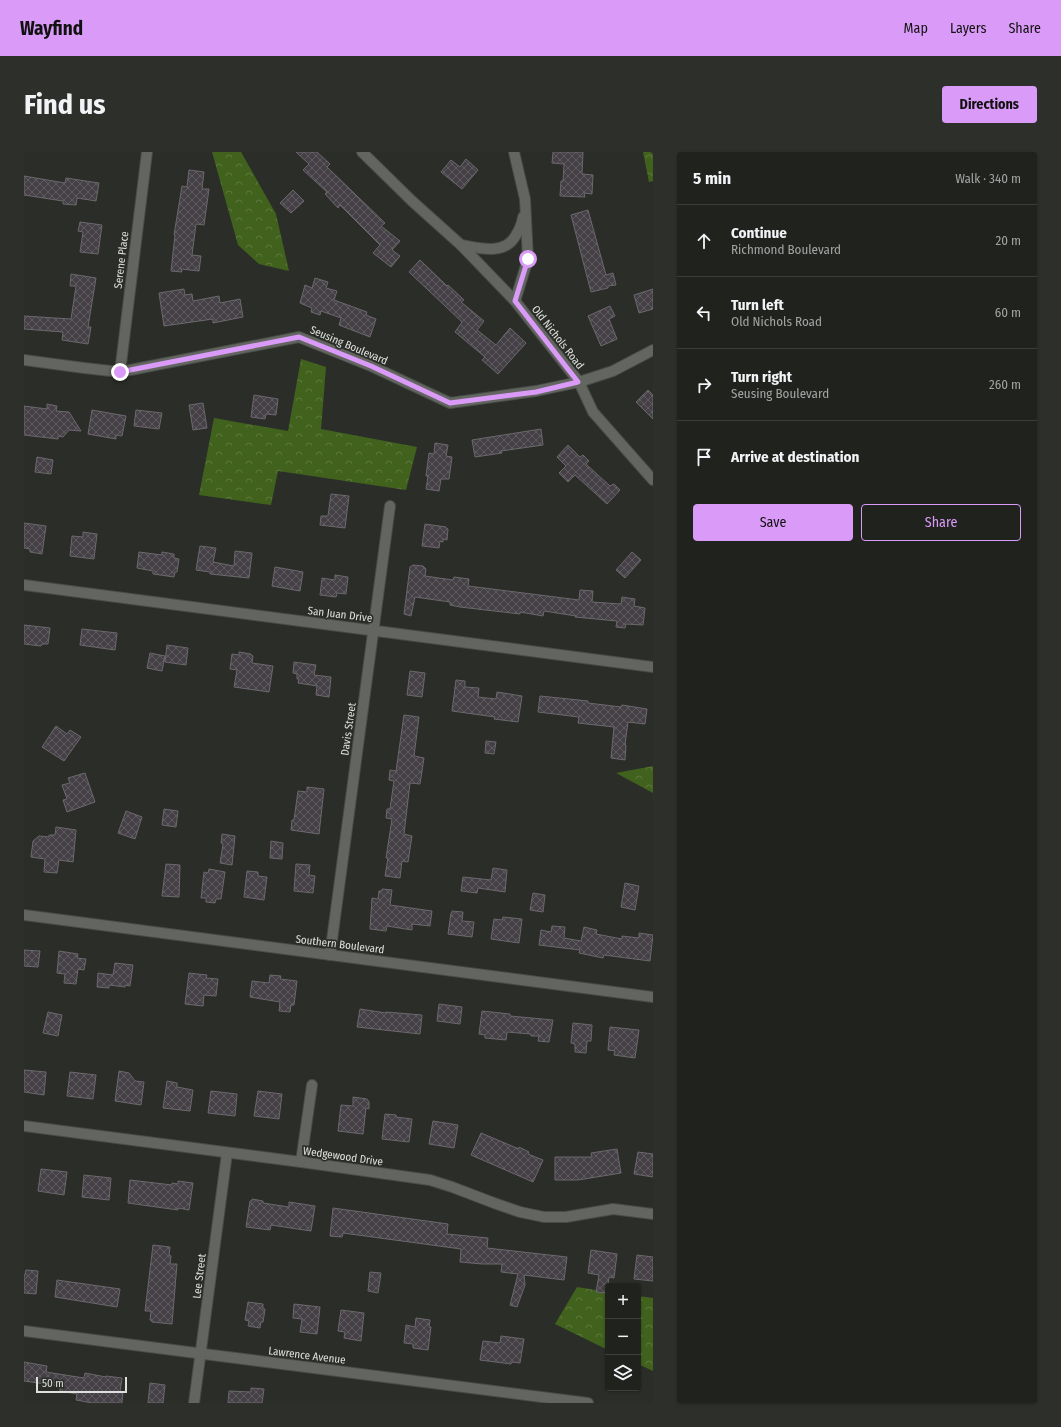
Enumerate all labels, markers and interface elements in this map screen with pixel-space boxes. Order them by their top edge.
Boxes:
text: Wayfind [20,17,83,40]
text: Map [904,20,928,37]
text: Layers [950,20,986,37]
text: Share [1008,20,1041,37]
button: Directions [942,86,1037,123]
text: Find us [24,88,106,121]
text: 5 min [693,168,731,189]
text: Walk · 340 m [955,171,1021,186]
text: Continue [731,224,787,242]
icon: ahead [693,230,715,252]
street label: Serene Place [112,231,131,289]
text: 20 m [995,233,1021,248]
text: Richmond Boulevard [731,242,841,257]
route start [519,250,537,268]
text: Turn left [731,296,784,314]
icon: left [693,302,715,324]
street label: Old Nichols Road [529,303,586,372]
text: 60 m [995,305,1021,320]
text: Old Nichols Road [731,314,822,329]
street label: Seusing Boulevard [308,323,390,368]
route end [111,363,129,381]
text: Turn right [731,368,792,386]
icon: right [693,374,715,396]
text: 260 m [989,377,1021,392]
text: Seusing Boulevard [731,386,829,401]
icon: arrive [693,446,715,468]
text: Arrive at destination [731,448,859,466]
button: Save [693,504,853,541]
button: Share [861,504,1021,541]
street label: San Juan Drive [307,604,373,625]
street label: Davis Street [338,701,359,756]
street label: Southern Boulevard [295,933,385,956]
street label: Wedgewood Drive [302,1144,384,1169]
street label: Lee Street [190,1252,209,1299]
map controls [605,1283,641,1391]
button: + [605,1283,641,1319]
button: − [605,1319,641,1355]
street label: Lawrence Avenue [268,1344,346,1367]
button: layers [605,1355,641,1391]
scale bar [36,1375,127,1394]
text: 50 m [42,1377,64,1390]

